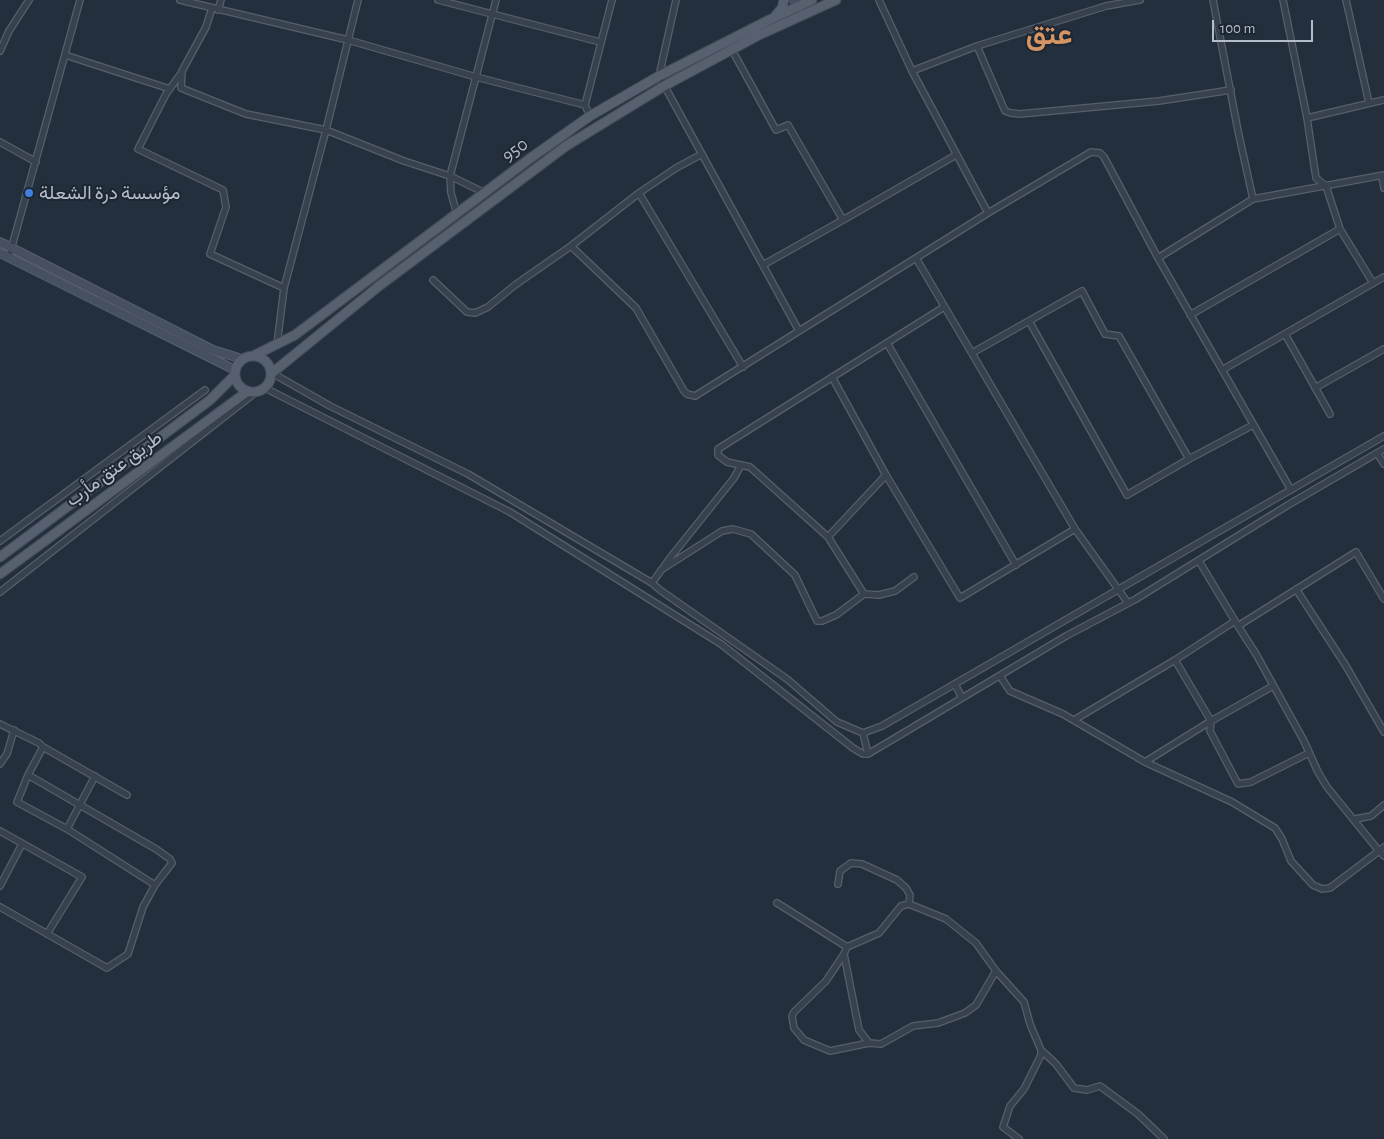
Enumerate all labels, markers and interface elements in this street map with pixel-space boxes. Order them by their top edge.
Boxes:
scale bar [1214,10,1315,42]
district label: عتق [1026,18,1072,52]
text: 100 m [1220,21,1255,36]
street label: 950 [497,133,533,167]
place label: مؤسسة درة الشعلة [39,182,180,204]
marker: مؤسسة درة الشعلة [23,187,35,199]
street label: طريق عتق مأرب [61,426,167,512]

